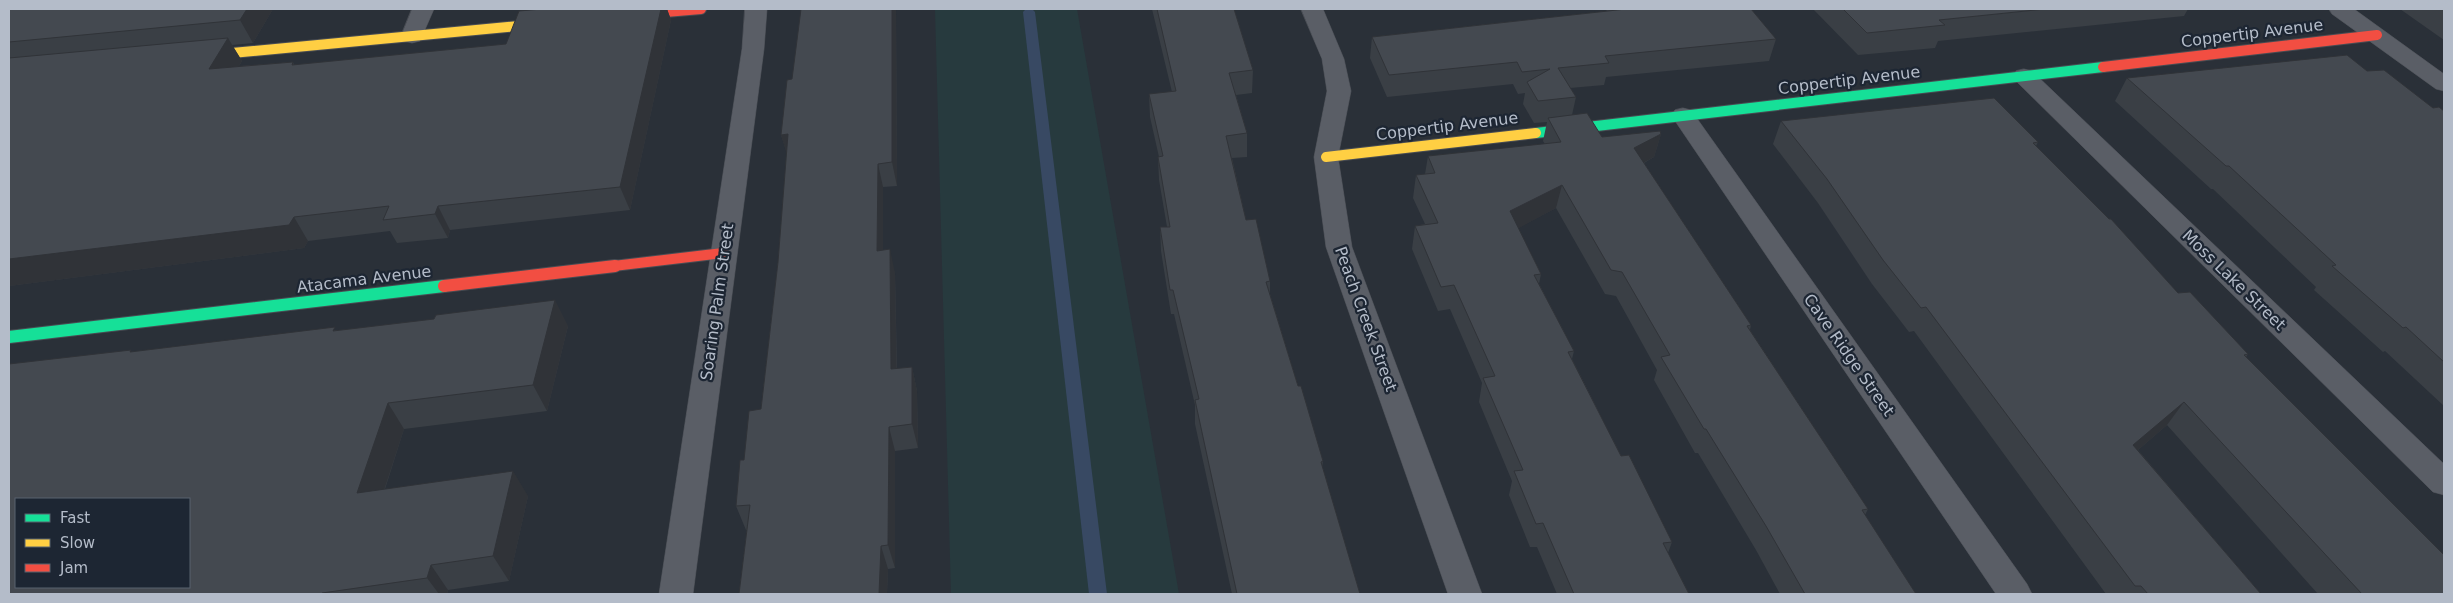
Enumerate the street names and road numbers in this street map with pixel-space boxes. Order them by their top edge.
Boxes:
street label: Coppertip Avenue [2180,15,2324,51]
street label: Coppertip Avenue [1777,62,1921,98]
street label: Coppertip Avenue [1375,108,1519,144]
street label: Soaring Palm Street [697,222,737,382]
street label: Moss Lake Street [2178,226,2290,334]
street label: Peach Creek Street [1331,244,1401,394]
street label: Atacama Avenue [296,261,432,297]
street label: Cave Ridge Street [1800,290,1898,420]

